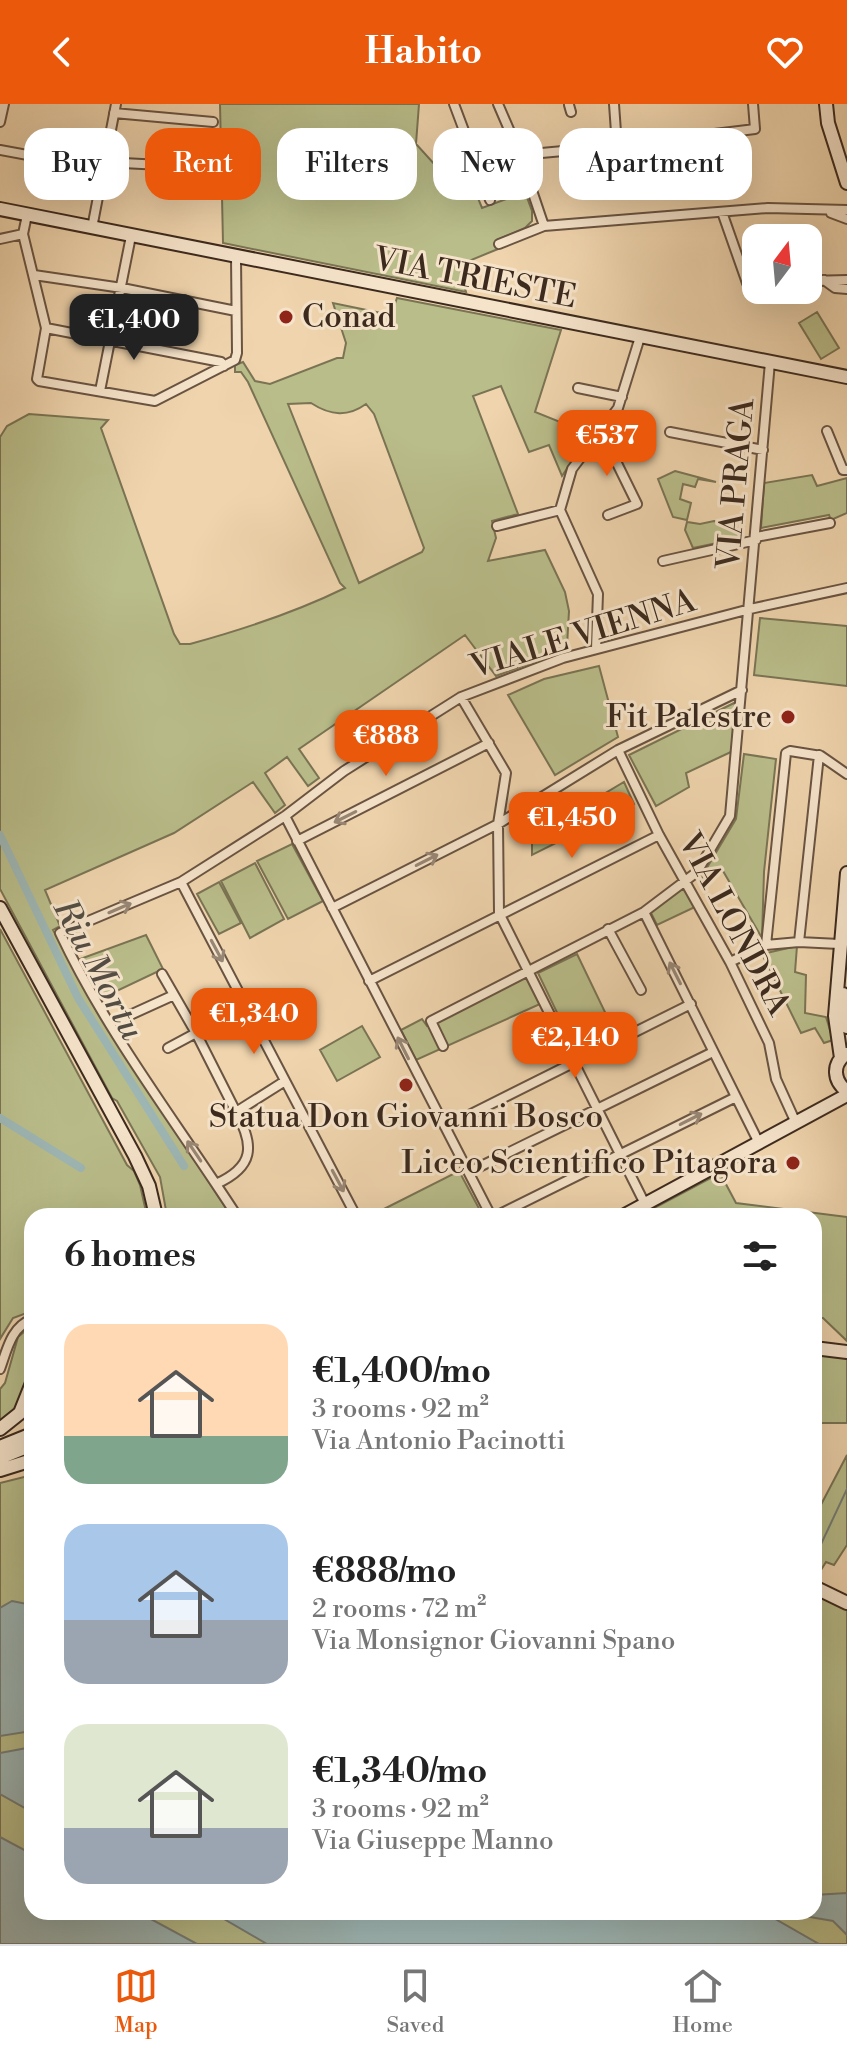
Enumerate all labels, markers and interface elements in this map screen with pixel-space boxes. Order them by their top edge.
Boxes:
icon: back [40,30,84,74]
text: Habito [365,30,482,75]
icon: heart [763,30,807,74]
chip: Buy [24,128,129,200]
chip: Rent [145,128,261,200]
chip: Filters [277,128,417,200]
chip: New [433,128,543,200]
chip: Apartment [559,128,752,200]
north arrow [742,224,822,304]
map controls [742,224,822,304]
street label: VIA TRIESTE [369,239,580,317]
pin: €1,400 [69,294,199,362]
place label: Conad [302,297,395,337]
text: €1,400 [88,304,180,336]
marker: Conad [277,308,295,326]
street label: VIA PRAGA [709,396,763,572]
pin: €537 [560,410,654,478]
text: €537 [575,420,639,452]
street label: VIALE VIENNA [465,580,701,688]
place label: Fit Palestre [606,697,772,737]
marker: Fit Palestre [779,708,797,726]
pin: €888 [339,710,433,778]
text: €888 [353,720,419,752]
pin: €1,450 [507,792,637,860]
text: €1,450 [527,802,617,834]
one-way arrow [333,810,357,825]
street label: VIA LONDRA [669,825,799,1023]
one-way arrow [414,851,438,867]
water label: Riu Mortu [43,891,153,1048]
one-way arrow [107,899,132,914]
one-way arrow [209,938,225,962]
one-way arrow [667,961,682,985]
pin: €1,340 [189,988,319,1056]
text: €1,340 [209,998,299,1030]
pin: €2,140 [510,1012,640,1080]
text: €2,140 [530,1022,620,1054]
one-way arrow [395,1036,411,1060]
marker: Statua Don Giovanni Bosco [397,1076,415,1094]
place label: Statua Don Giovanni Bosco [209,1097,603,1137]
one-way arrow [679,1111,703,1127]
one-way arrow [186,1140,202,1163]
place label: Liceo Scientifico Pitagora [401,1143,778,1183]
marker: Liceo Scientifico Pitagora [784,1154,802,1172]
one-way arrow [331,1168,347,1192]
icon: filters [738,1234,782,1278]
text: 6 homes [64,1235,196,1277]
text: €1,400/mo [312,1351,491,1393]
icon: home [128,1356,224,1452]
text: 3 rooms · 92 m² [312,1393,489,1425]
text: Via Antonio Pacinotti [312,1425,565,1457]
text: €888/mo [312,1551,457,1593]
icon: home [128,1556,224,1652]
text: 2 rooms · 72 m² [312,1593,486,1625]
text: Via Monsignor Giovanni Spano [312,1625,675,1657]
text: €1,340/mo [312,1751,487,1793]
icon: home [128,1756,224,1852]
text: 3 rooms · 92 m² [312,1793,489,1825]
text: Via Giuseppe Manno [312,1825,554,1857]
tab: Map [114,1964,158,2039]
tab: Saved [386,1964,444,2039]
tab: Home [672,1964,733,2039]

